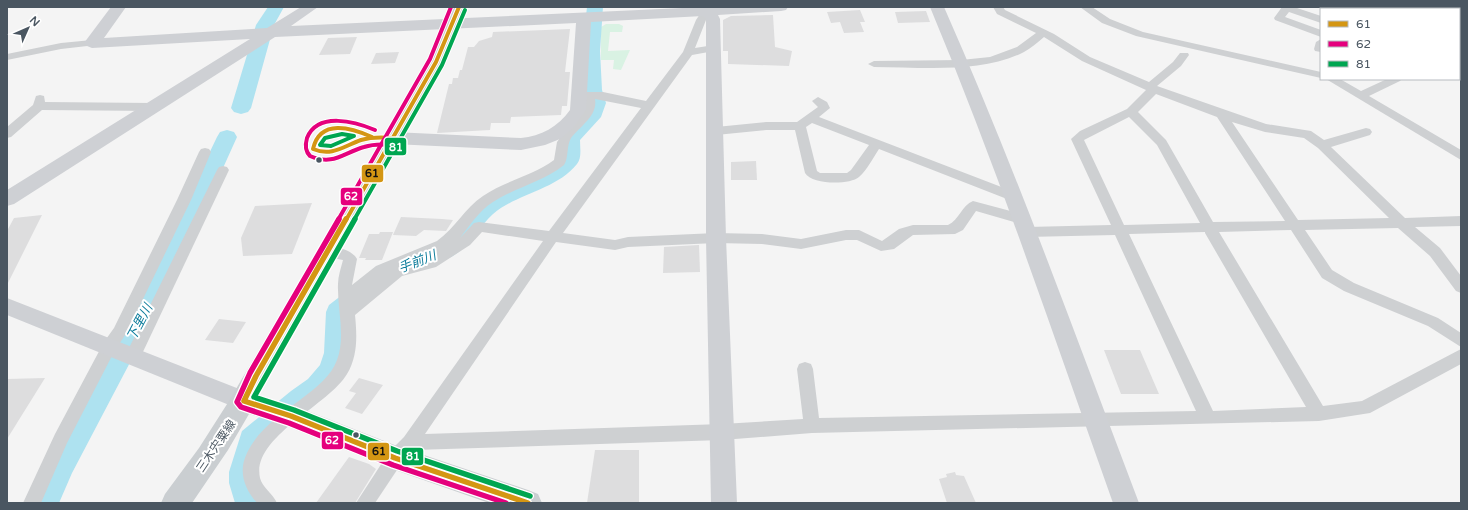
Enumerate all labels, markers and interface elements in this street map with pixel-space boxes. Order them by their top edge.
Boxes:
north arrow [8,8,48,48]
legend [1320,8,1460,80]
text: N [27,14,42,29]
text: 61 [1356,17,1371,31]
text: 62 [1356,37,1371,51]
text: 81 [1356,57,1371,71]
line badge: 81 [384,137,407,156]
text: 81 [389,141,403,154]
unlabelled marker [314,155,324,165]
line badge: 61 [361,164,384,183]
text: 61 [365,167,379,180]
line badge: 62 [340,187,363,206]
text: 62 [344,190,358,203]
water label: 手前川 [396,247,440,276]
water label: 下里川 [124,300,157,343]
street label: 三木宍粟線 [193,417,239,475]
unlabelled marker [351,430,361,440]
line badge: 62 [321,431,344,450]
text: 62 [325,434,339,447]
line badge: 61 [367,442,390,461]
text: 61 [372,445,386,458]
line badge: 81 [401,447,424,466]
text: 81 [406,450,420,463]

